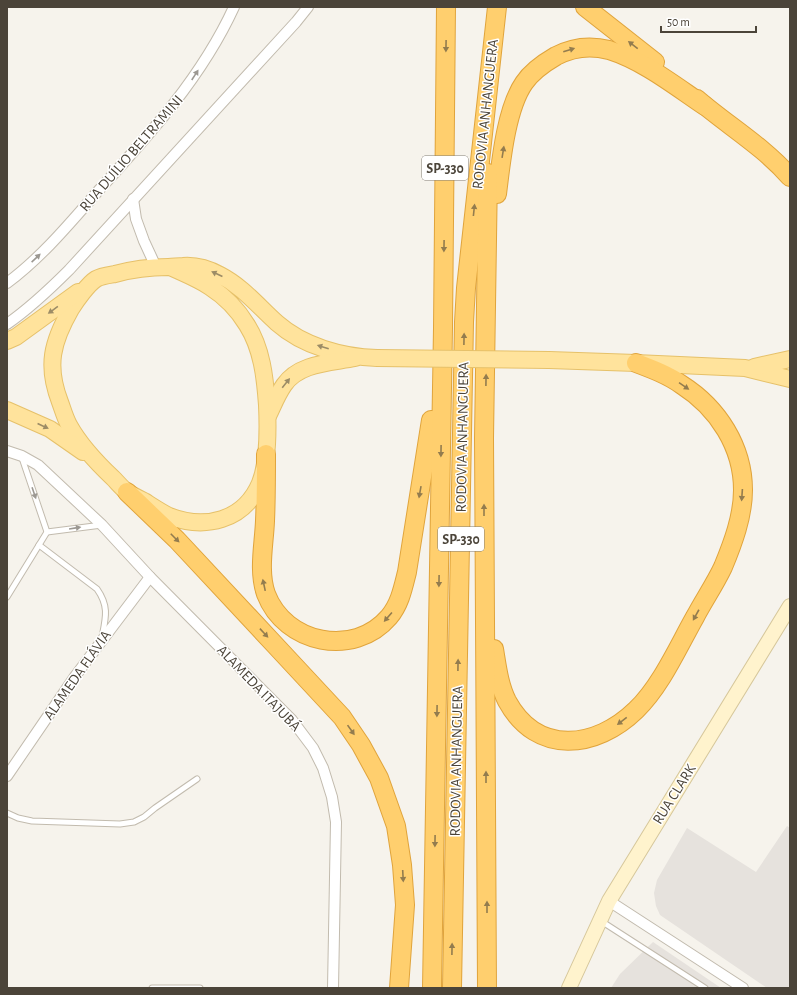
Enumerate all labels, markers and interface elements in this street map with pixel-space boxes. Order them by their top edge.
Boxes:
scale bar [661,8,756,34]
text: 50 m [667,16,690,28]
street label: RODOVIA ANHANGUERA [470,38,501,190]
one-way arrow [443,40,449,53]
one-way arrow [627,41,638,50]
one-way arrow [564,47,576,53]
one-way arrow [191,69,198,81]
street label: RUA DUÍLIO BELTRAMINI [75,91,186,214]
one-way arrow [500,146,506,158]
road number: SP-330 [422,156,468,180]
one-way arrow [471,204,478,216]
one-way arrow [441,240,447,253]
one-way arrow [32,254,41,263]
one-way arrow [211,271,223,277]
one-way arrow [48,306,58,314]
one-way arrow [461,332,467,345]
one-way arrow [316,344,328,350]
street label: RODOVIA ANHANGUERA [454,361,471,513]
one-way arrow [482,374,489,386]
one-way arrow [282,378,291,388]
one-way arrow [678,382,689,390]
one-way arrow [37,423,48,429]
one-way arrow [438,445,444,458]
one-way arrow [417,485,423,498]
one-way arrow [31,487,37,499]
one-way arrow [739,489,745,502]
one-way arrow [481,503,487,516]
one-way arrow [69,525,81,531]
road number: SP-330 [438,527,484,551]
one-way arrow [170,533,180,543]
one-way arrow [436,575,442,588]
one-way arrow [261,579,267,591]
one-way arrow [692,609,699,621]
one-way arrow [383,612,392,623]
street label: ALAMEDA FLÁVIA [39,626,114,723]
one-way arrow [259,628,269,638]
street label: ALAMEDA ITAJUBÁ [214,641,305,734]
one-way arrow [455,658,461,671]
street label: RODOVIA ANHANGUERA [448,685,465,837]
one-way arrow [434,705,440,718]
one-way arrow [617,717,628,726]
one-way arrow [346,725,354,735]
street label: RUA CLARK [650,761,699,827]
one-way arrow [483,770,489,783]
one-way arrow [431,835,438,847]
one-way arrow [400,870,406,883]
one-way arrow [484,900,490,913]
one-way arrow [449,942,455,955]

